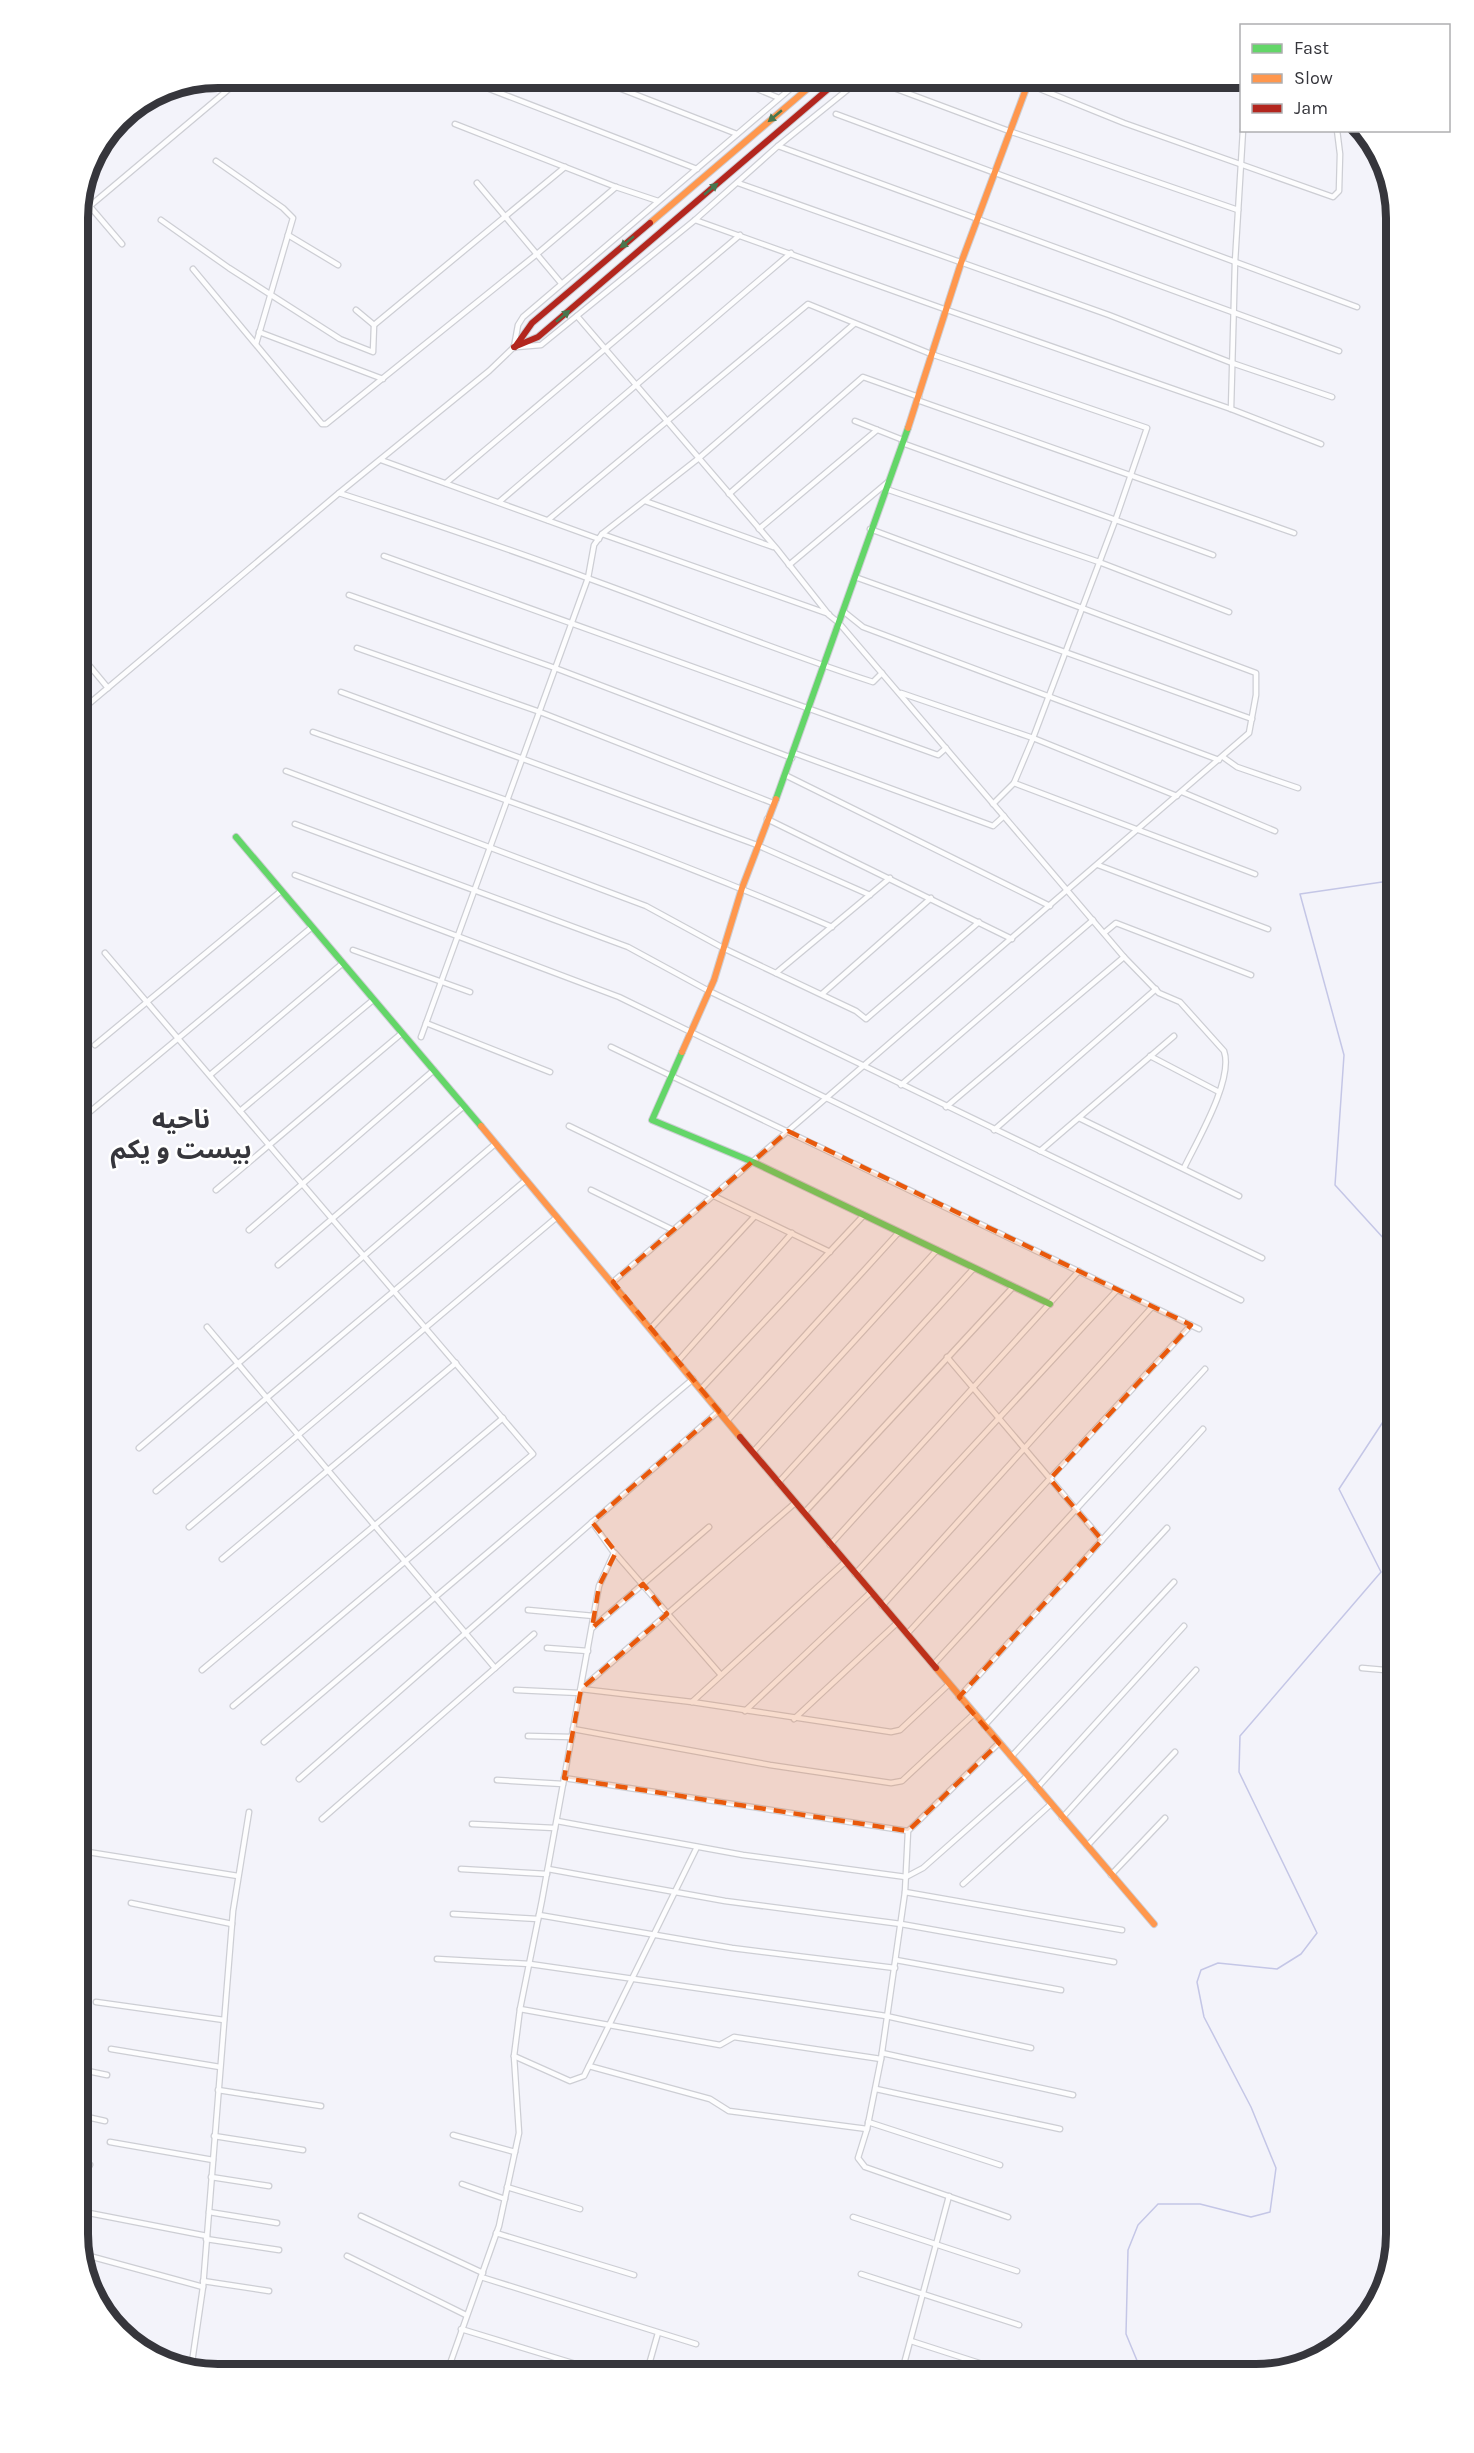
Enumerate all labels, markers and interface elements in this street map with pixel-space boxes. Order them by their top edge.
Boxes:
legend [1240,24,1450,132]
text: Fast [1294,37,1329,59]
text: Slow [1294,67,1333,89]
text: Jam [1294,97,1328,119]
one-way arrow [768,109,783,122]
one-way arrow [703,183,718,196]
one-way arrow [619,236,635,249]
one-way arrow [555,310,570,323]
district label: ناحیه بیست و یکم [111,1104,251,1169]

